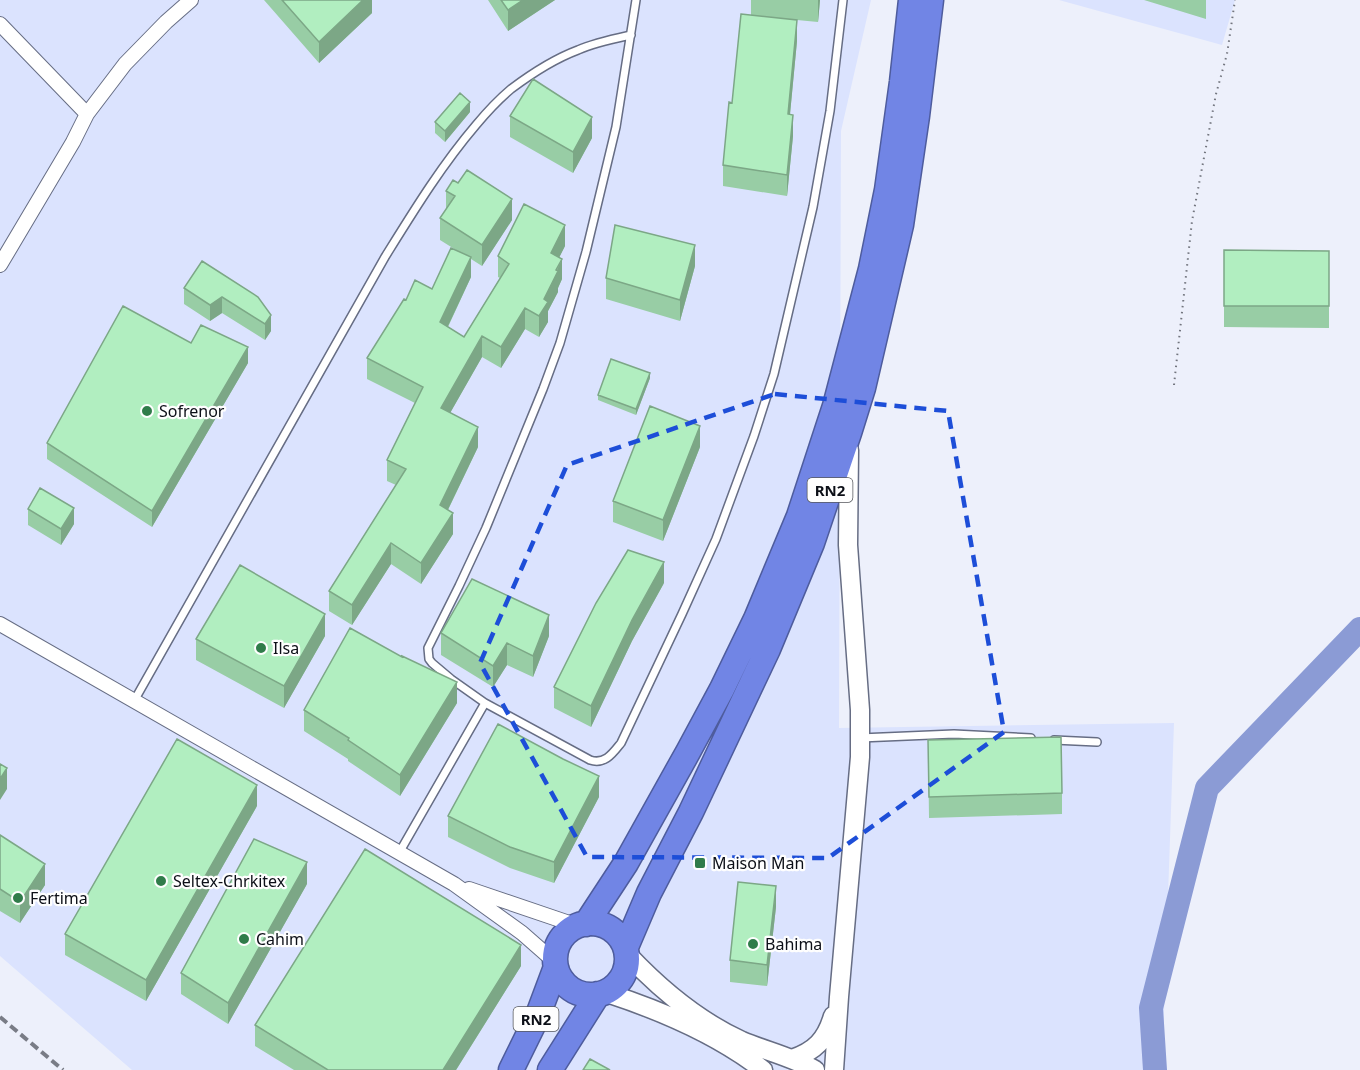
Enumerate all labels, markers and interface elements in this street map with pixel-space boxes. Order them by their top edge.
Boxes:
place label: Sofrenor [159,400,225,422]
marker: Sofrenor [140,404,154,418]
road number: RN2 [808,478,852,502]
place label: Ilsa [273,637,299,659]
marker: Ilsa [254,641,268,655]
place label: Maison Man [712,852,804,874]
marker: Maison Man [693,856,707,870]
place label: Seltex-Chrkitex [173,870,286,892]
marker: Seltex-Chrkitex [154,874,168,888]
place label: Fertima [30,887,88,909]
marker: Fertima [11,891,25,905]
place label: Cahim [256,928,304,950]
marker: Cahim [237,932,251,946]
place label: Bahima [765,933,822,955]
marker: Bahima [746,937,760,951]
road number: RN2 [514,1007,558,1031]

